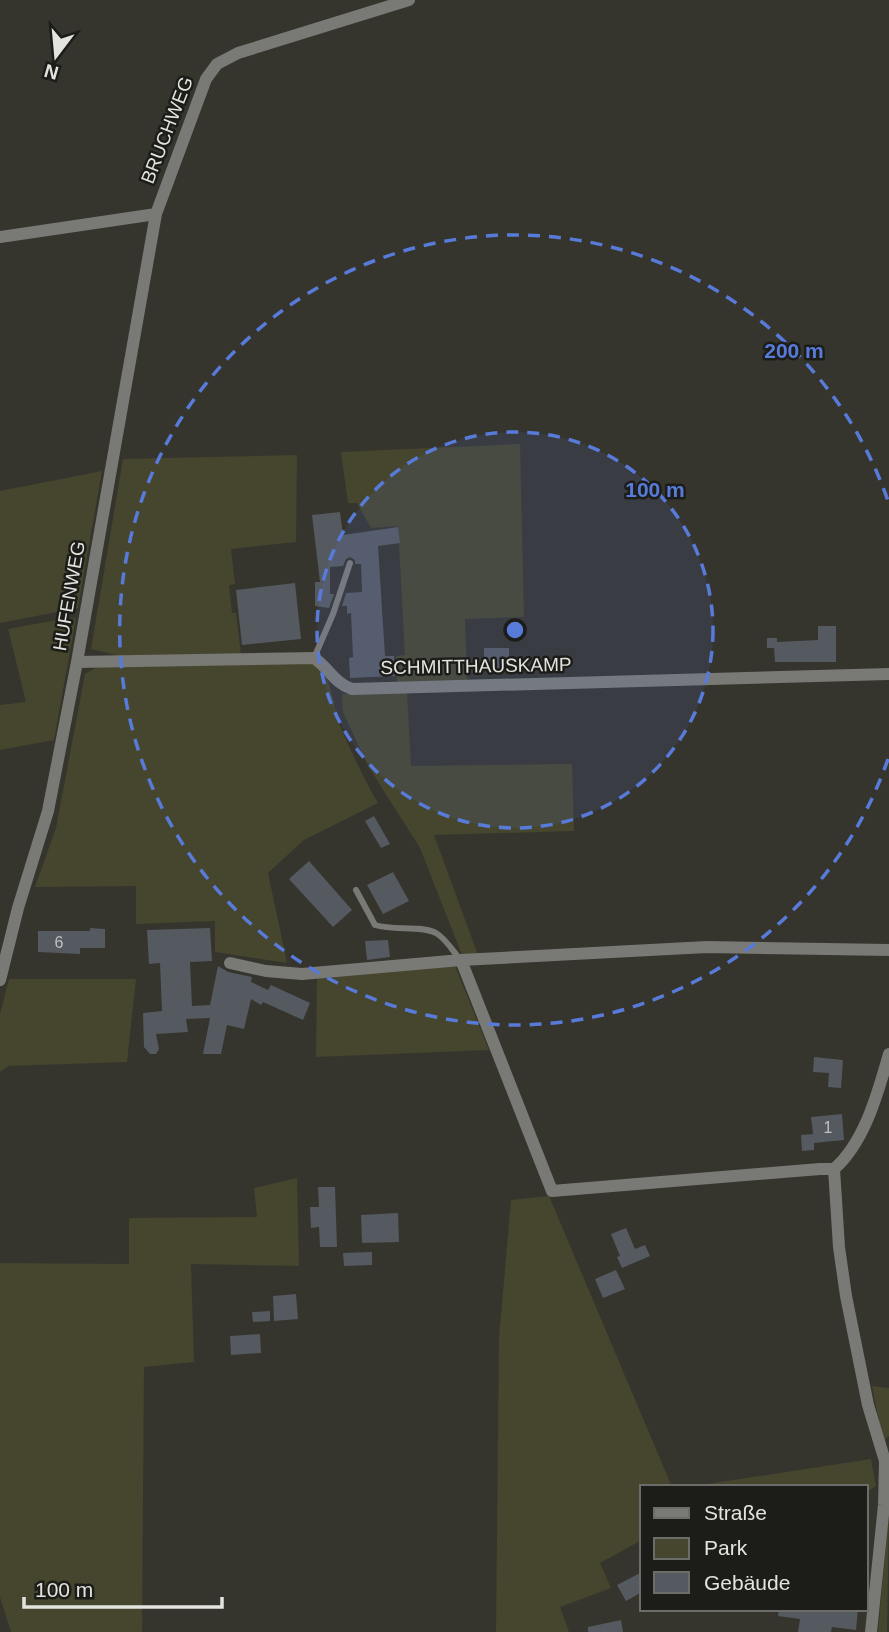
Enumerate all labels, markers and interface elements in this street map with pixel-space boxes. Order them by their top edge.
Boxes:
north arrow [21,21,91,91]
text: N [42,60,61,84]
street label: BRUCHWEG [137,74,197,186]
text: 200 m [764,339,824,362]
text: 100 m [625,478,685,501]
street label: HUFENWEG [49,540,89,652]
centre of rings [503,618,527,642]
street label: SCHMITTHAUSKAMP [380,654,572,678]
house number: 6 [55,934,64,951]
house number: 1 [824,1119,833,1136]
legend [640,1485,868,1611]
text: Straße [704,1501,767,1524]
text: Park [704,1536,748,1559]
scale bar [24,1566,222,1610]
text: Gebäude [704,1571,790,1594]
text: 100 m [35,1578,93,1601]

